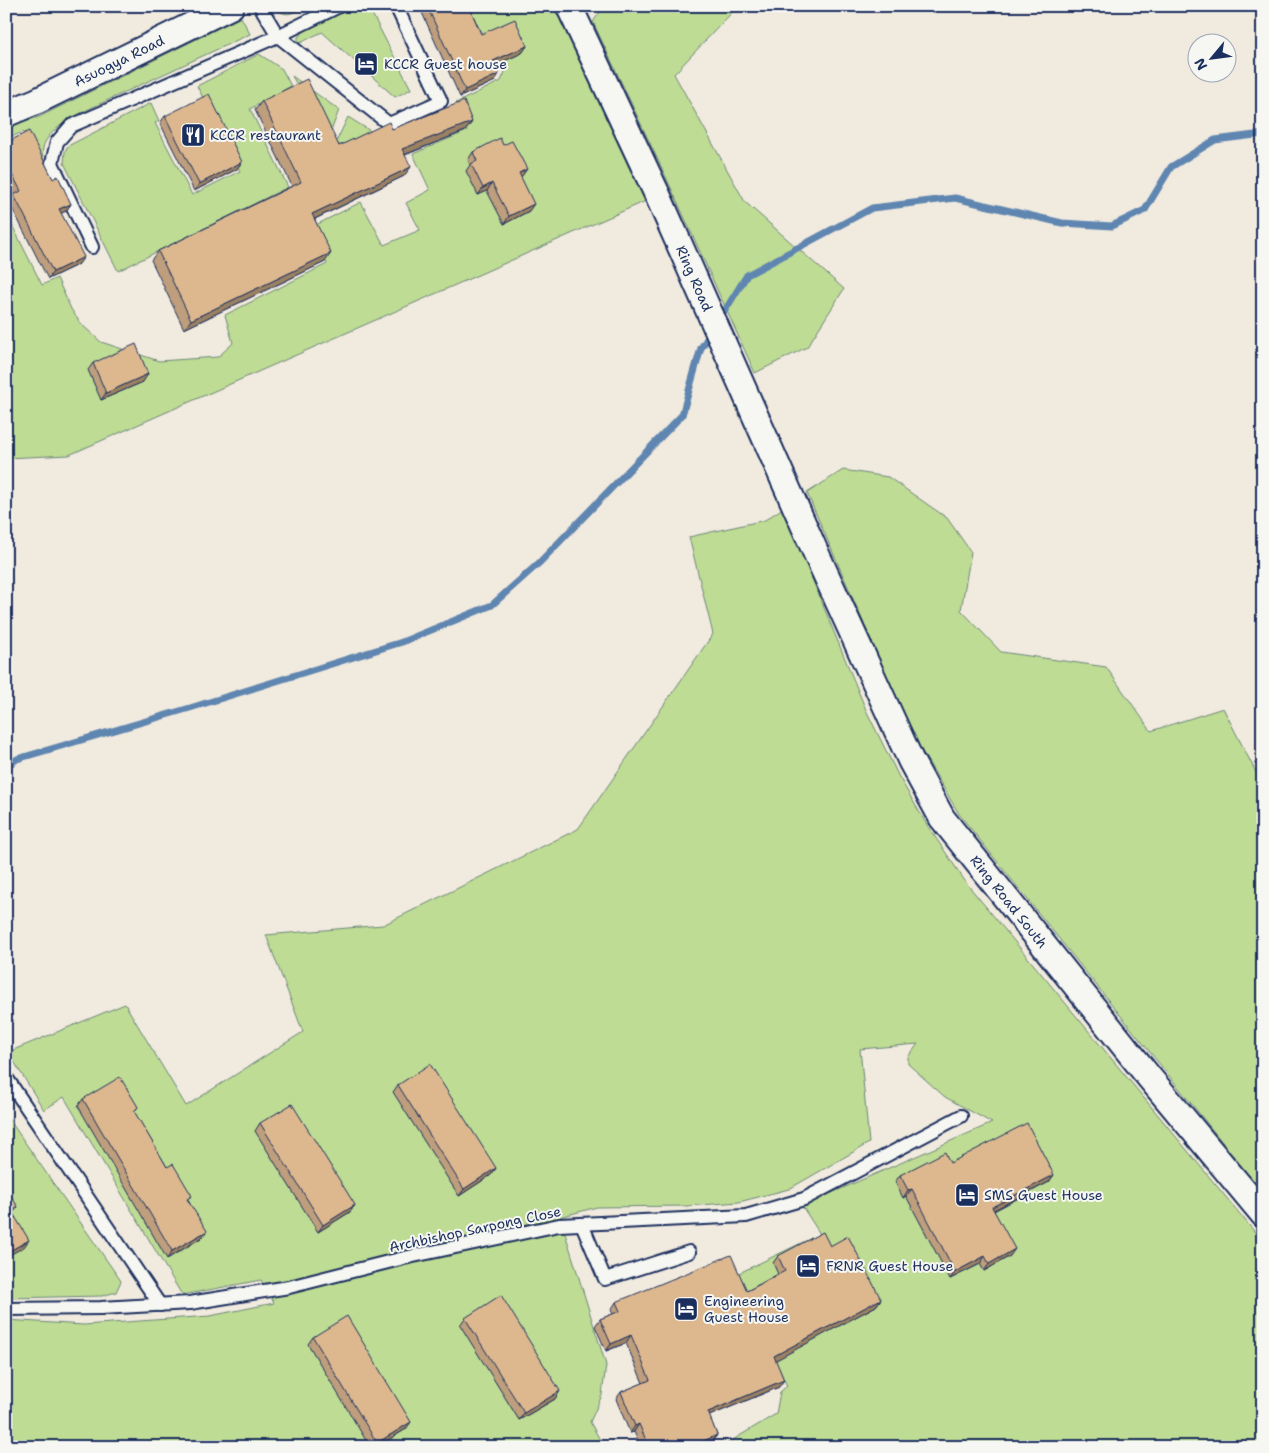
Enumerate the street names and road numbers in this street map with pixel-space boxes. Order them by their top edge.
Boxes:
street label: Asuogya Road [71,31,167,91]
street label: Ring Road [672,243,717,314]
street label: Ring Road South [966,852,1052,952]
street label: Archbishop Sarpong Close [387,1202,563,1256]

